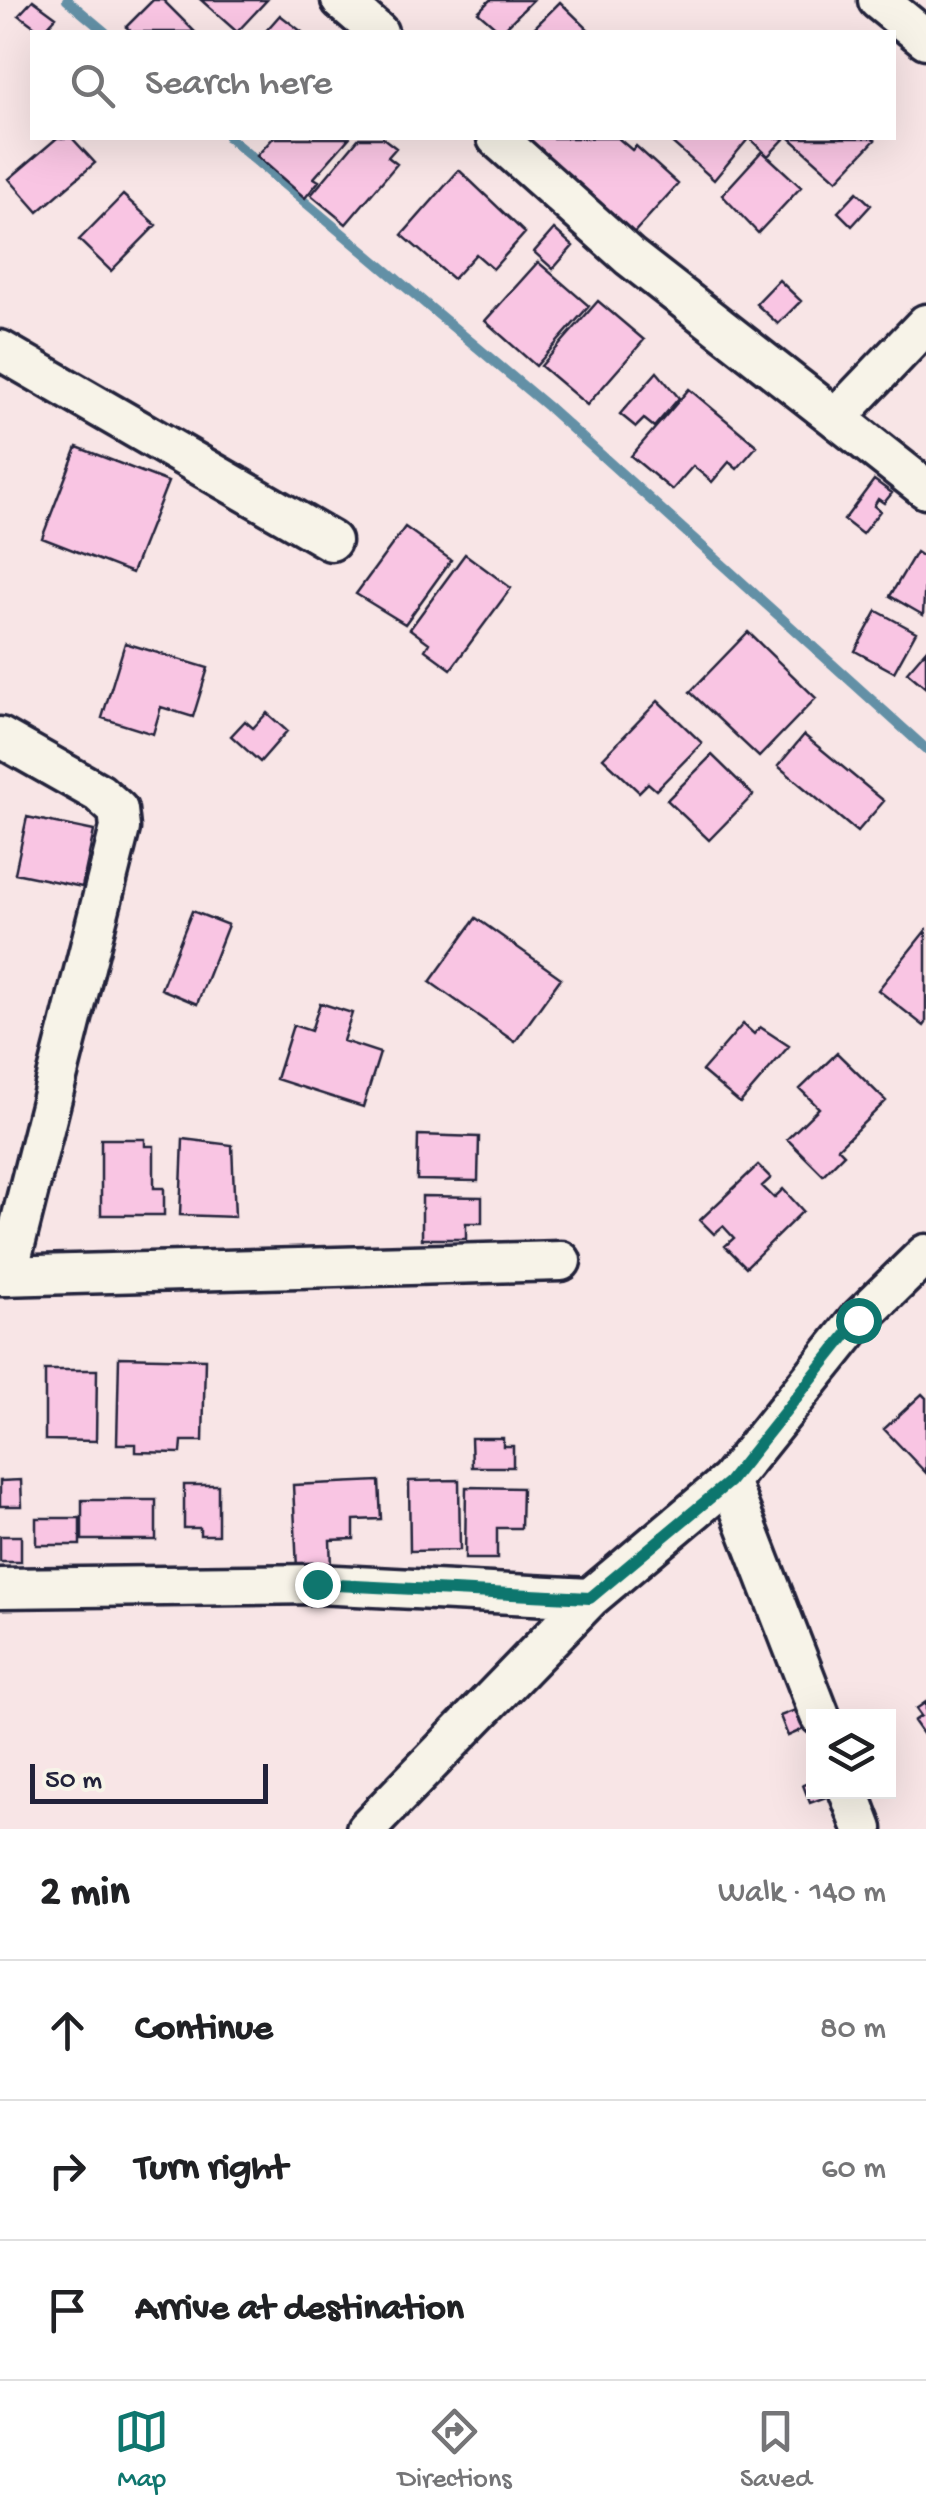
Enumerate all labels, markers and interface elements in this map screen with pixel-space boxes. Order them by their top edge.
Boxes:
search box [30,30,896,140]
icon: search [65,58,120,113]
text: Search here [145,63,332,107]
route start [836,1298,882,1344]
route end [295,1562,341,1608]
map controls [806,1709,896,1799]
button: layers [806,1709,896,1799]
scale bar [30,1759,268,1804]
text: 50 m [45,1765,102,1798]
text: 2 min [40,1870,129,1919]
text: Walk · 140 m [718,1875,886,1913]
icon: ahead [40,2003,95,2058]
text: Continue [135,2008,273,2052]
text: 80 m [820,2011,886,2049]
icon: right [40,2143,95,2198]
text: Turn right [135,2148,287,2192]
text: 60 m [821,2151,886,2189]
icon: arrive [40,2283,95,2338]
text: Arrive at destination [135,2288,464,2332]
tab: Map [114,2404,169,2497]
tab: Directions [398,2404,512,2497]
tab: Saved [740,2404,812,2497]

